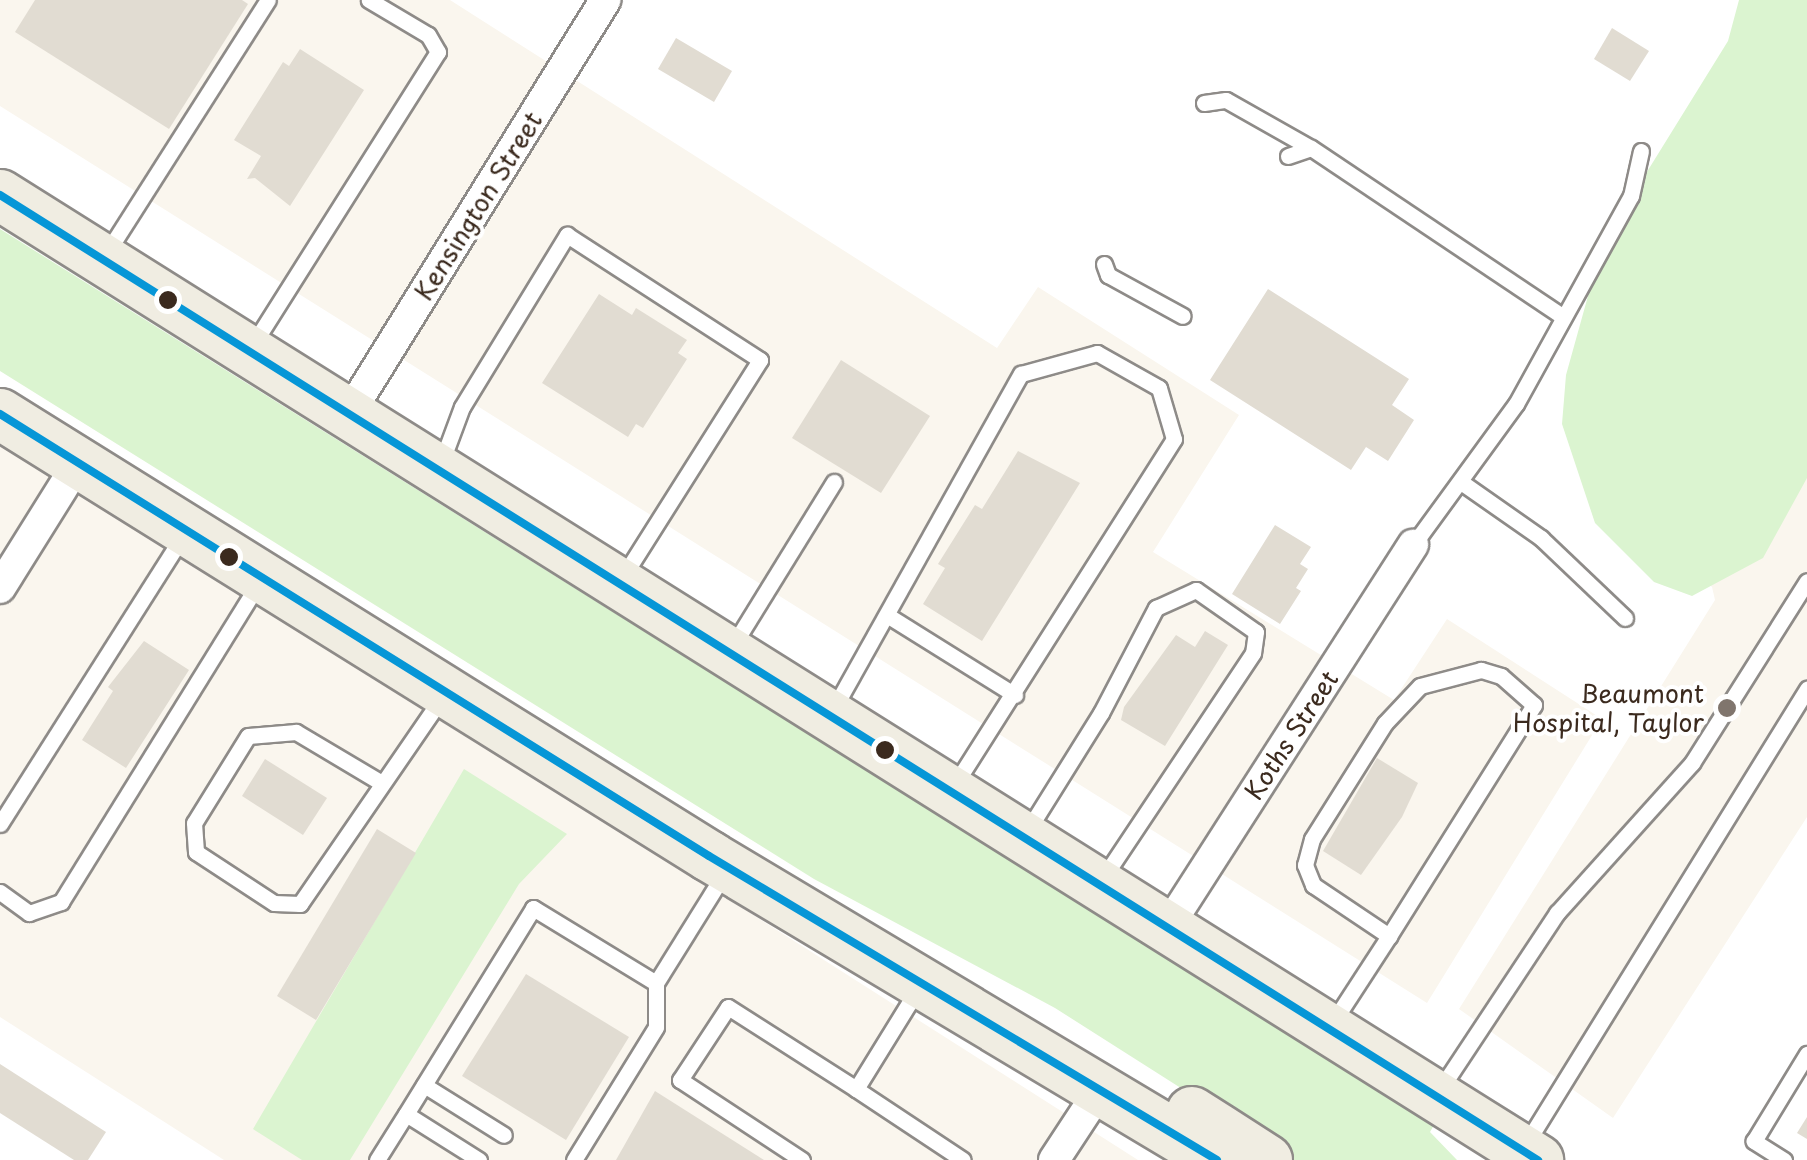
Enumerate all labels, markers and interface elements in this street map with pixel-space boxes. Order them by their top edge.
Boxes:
street label: Kensington Street [408,107,548,305]
unlabelled marker [158,290,178,310]
unlabelled marker [219,547,239,567]
street label: Koths Street [1237,664,1345,806]
place label: Beaumont Hospital, Taylor [1512,679,1704,738]
marker: Beaumont Hospital, Taylor [1714,695,1740,721]
unlabelled marker [875,740,895,760]

